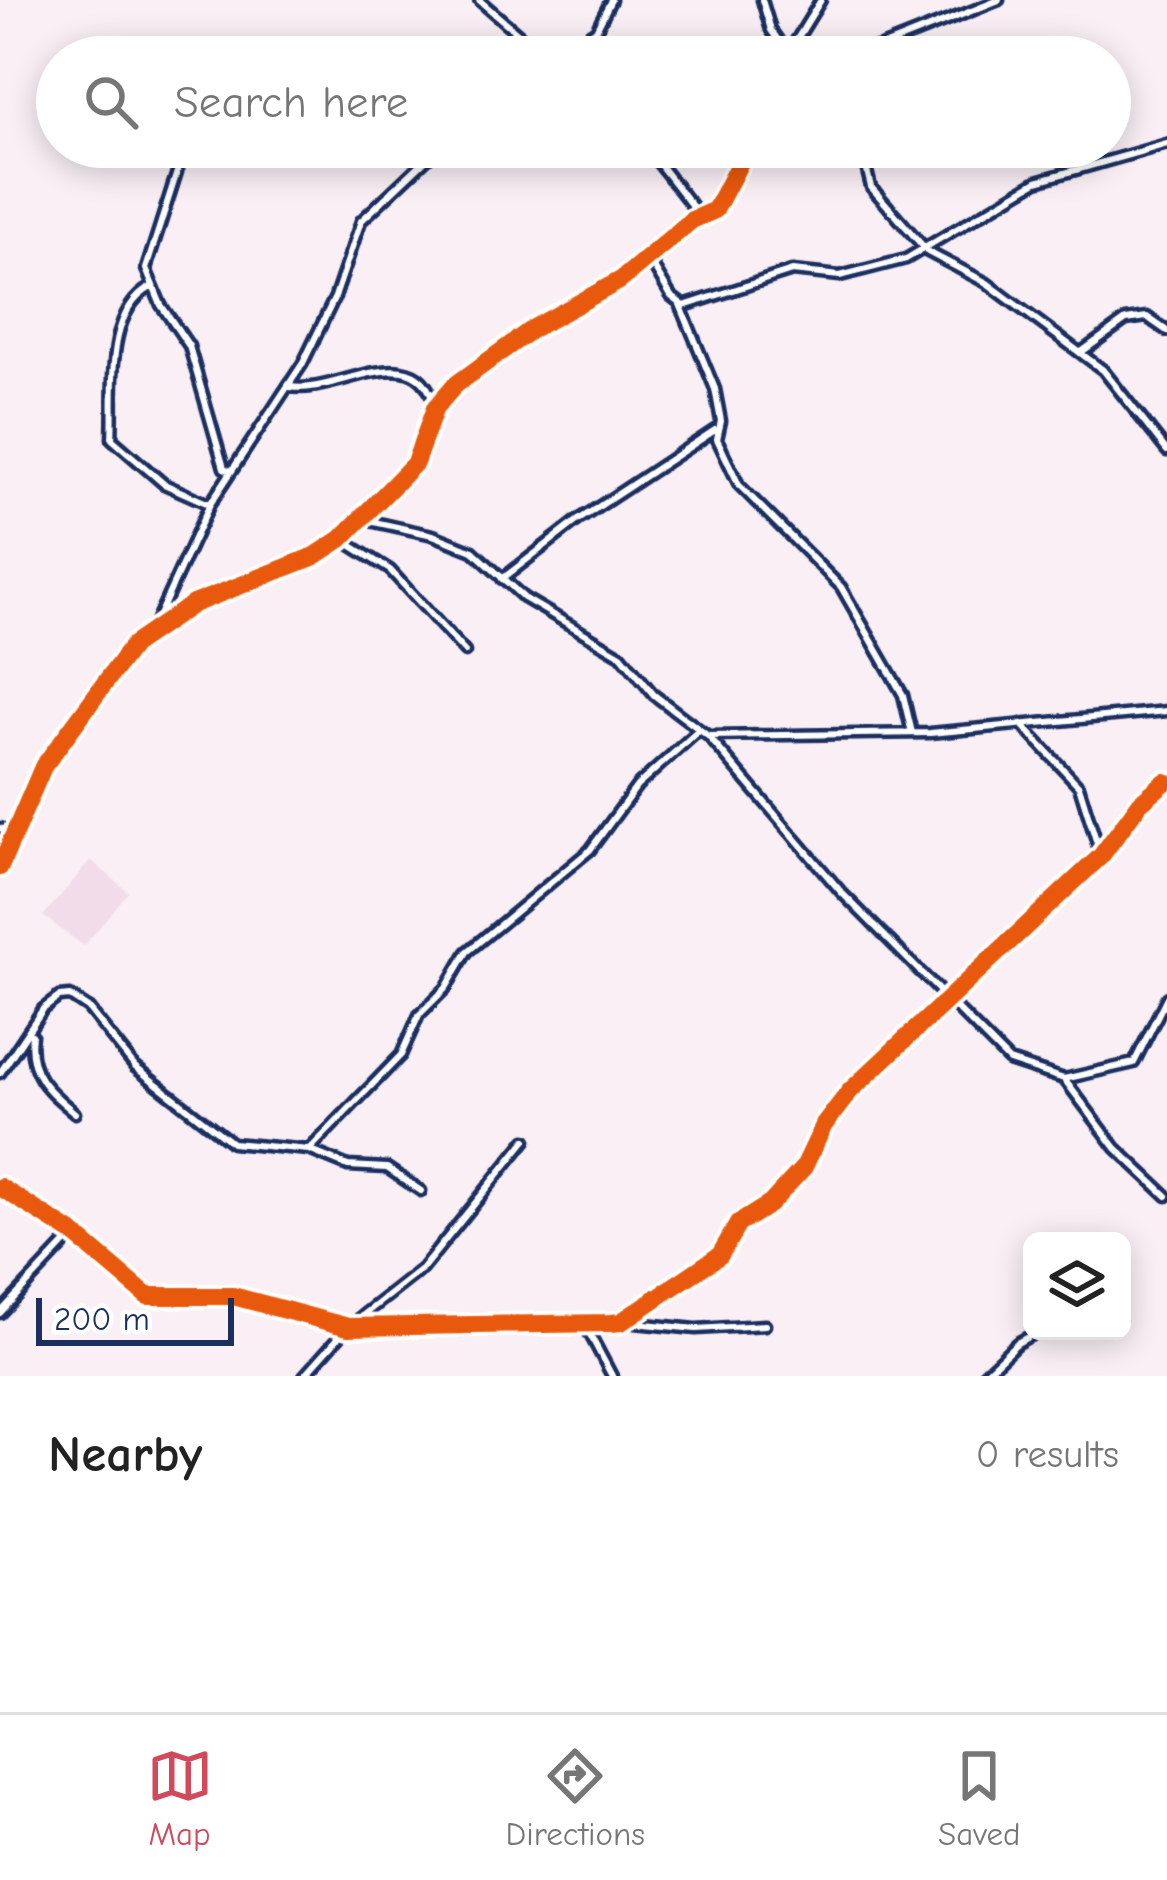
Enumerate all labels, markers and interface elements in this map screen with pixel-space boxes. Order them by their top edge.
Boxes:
search box [36,36,1131,168]
icon: search [78,69,144,135]
text: Search here [174,76,408,128]
map controls [1023,1232,1131,1340]
button: layers [1023,1232,1131,1340]
scale bar [36,1292,234,1345]
text: 200 m [54,1300,150,1338]
text: Nearby [48,1425,202,1484]
text: 0 results [976,1432,1119,1477]
tab: Map [147,1743,213,1853]
tab: Directions [506,1743,645,1853]
tab: Saved [938,1743,1020,1853]

